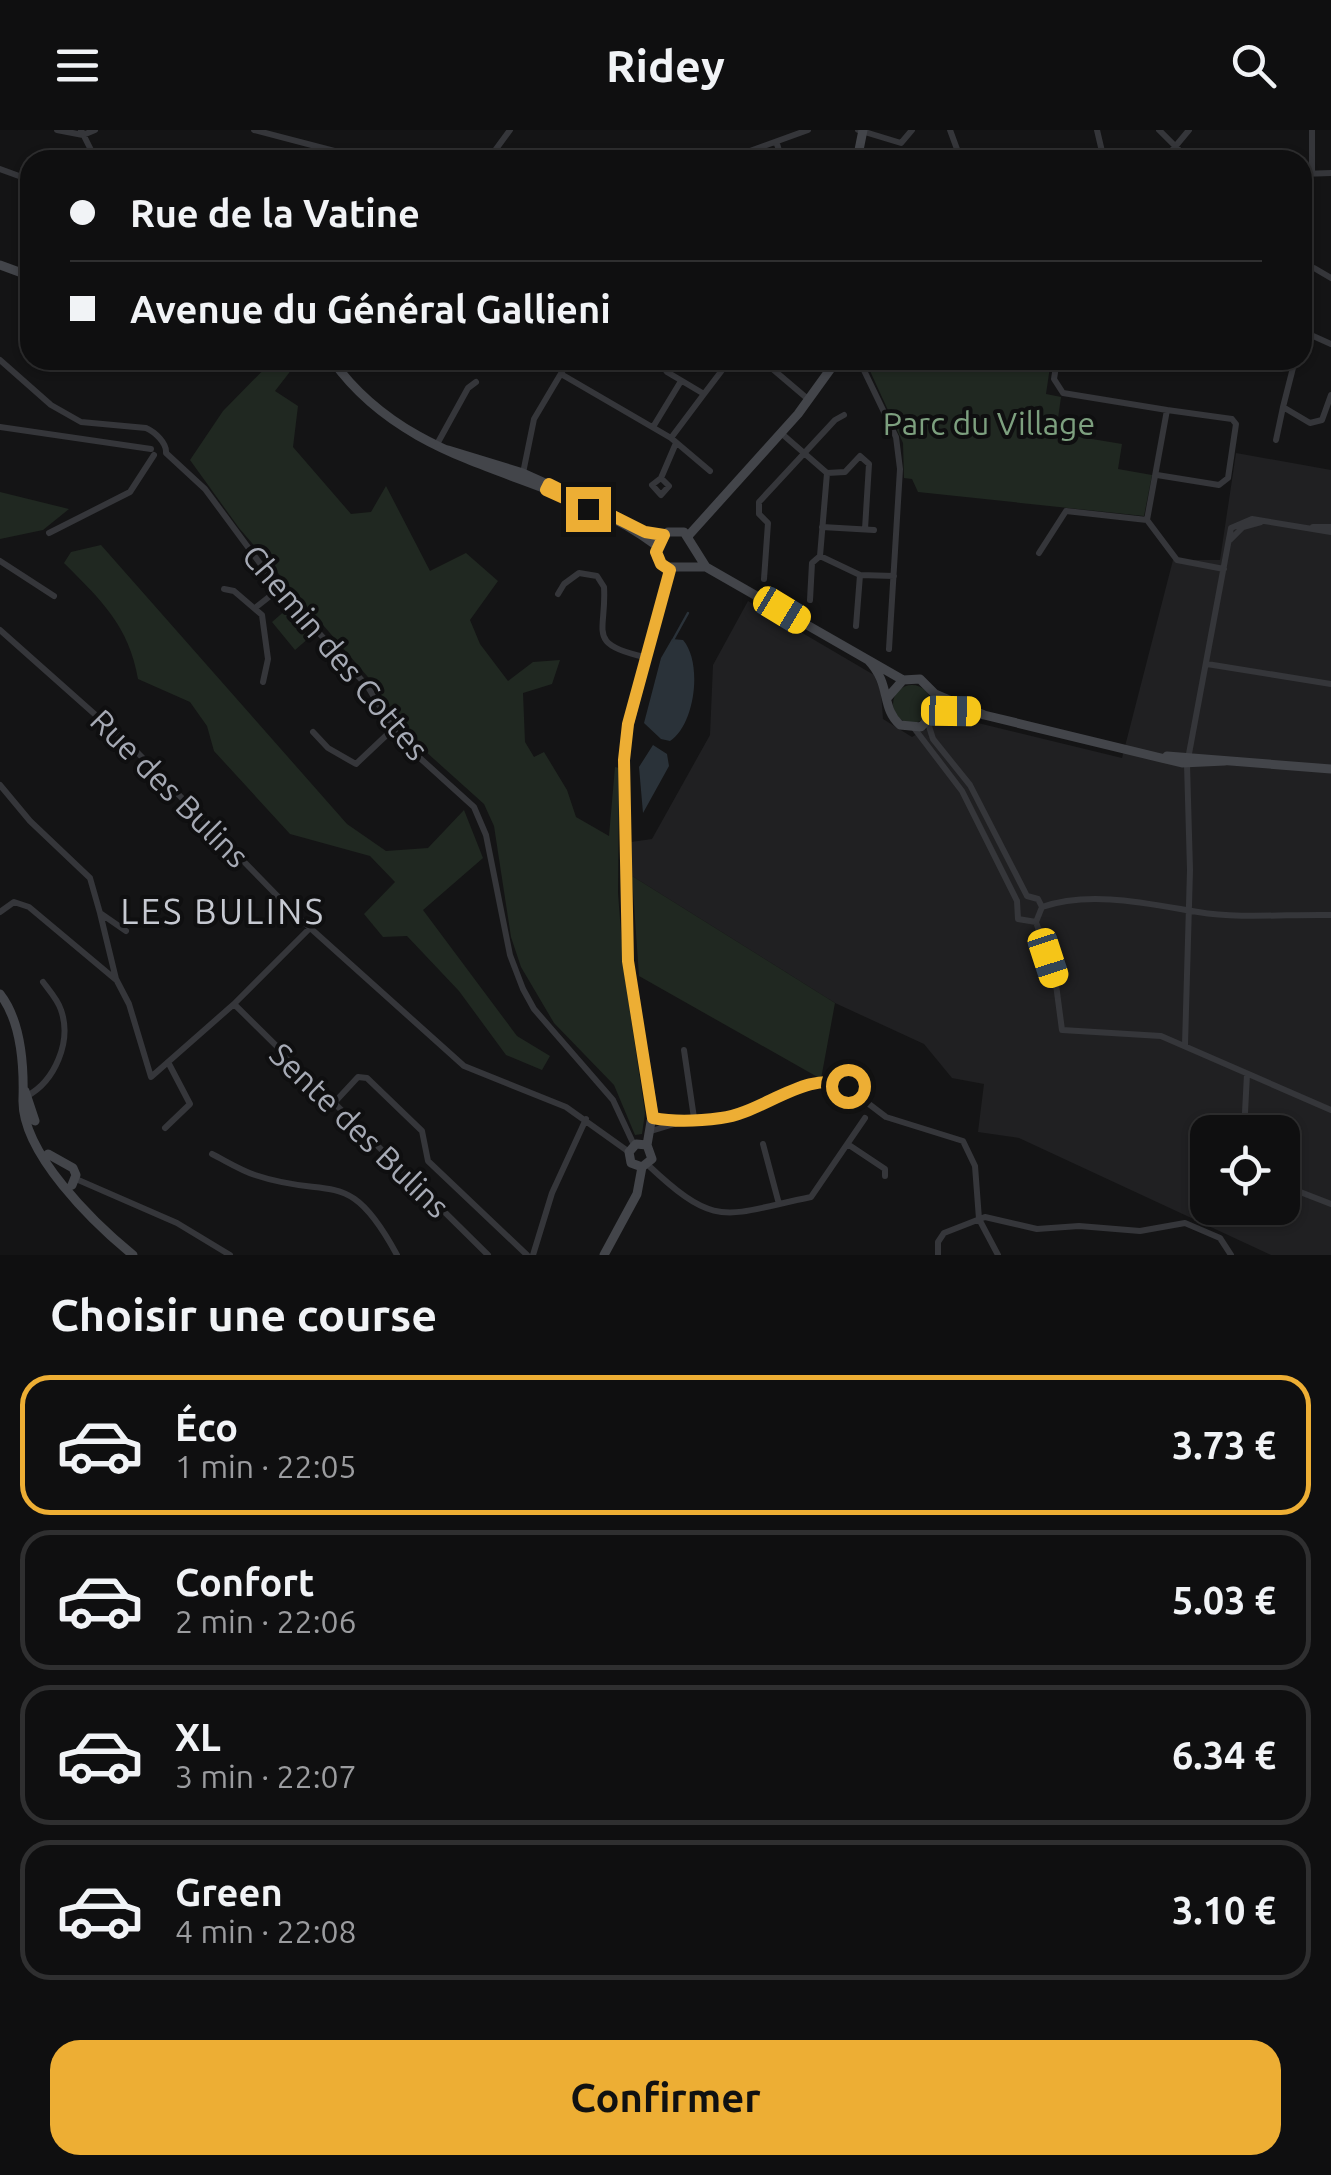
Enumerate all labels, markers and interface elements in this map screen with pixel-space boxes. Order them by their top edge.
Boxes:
icon: menu [50,38,105,93]
icon: search [1226,38,1281,93]
text: Ridey [606,40,725,91]
text: Rue de la Vatine [130,192,420,234]
text: Avenue du Général Gallieni [130,288,611,330]
park label: Parc du Village [883,405,1095,441]
route end [566,487,611,532]
street label: Chemin des Cottes [236,537,436,767]
car [749,582,815,638]
car [921,695,981,727]
street label: Rue des Bulins [84,702,256,874]
district label: LES BULINS [120,891,326,931]
car [1024,925,1072,991]
street label: Sente des Bulins [263,1036,457,1224]
route start [826,1064,871,1109]
map controls [1190,1115,1300,1225]
button: locate [1190,1115,1300,1225]
text: Choisir une course [50,1289,437,1340]
icon: car [55,1400,145,1490]
text: Éco [175,1406,238,1448]
text: 3.73 € [1172,1424,1276,1466]
text: 1 min · 22:05 [175,1448,357,1484]
icon: car [55,1555,145,1645]
text: Confort [175,1561,314,1603]
text: 5.03 € [1172,1579,1276,1621]
text: 2 min · 22:06 [175,1603,357,1639]
icon: car [55,1710,145,1800]
text: XL [175,1716,221,1758]
text: 6.34 € [1172,1734,1276,1776]
text: 3 min · 22:07 [175,1758,357,1794]
icon: car [55,1865,145,1955]
text: Green [175,1871,283,1913]
text: 3.10 € [1172,1889,1276,1931]
text: 4 min · 22:08 [175,1913,357,1949]
button: Confirmer [50,2040,1281,2155]

